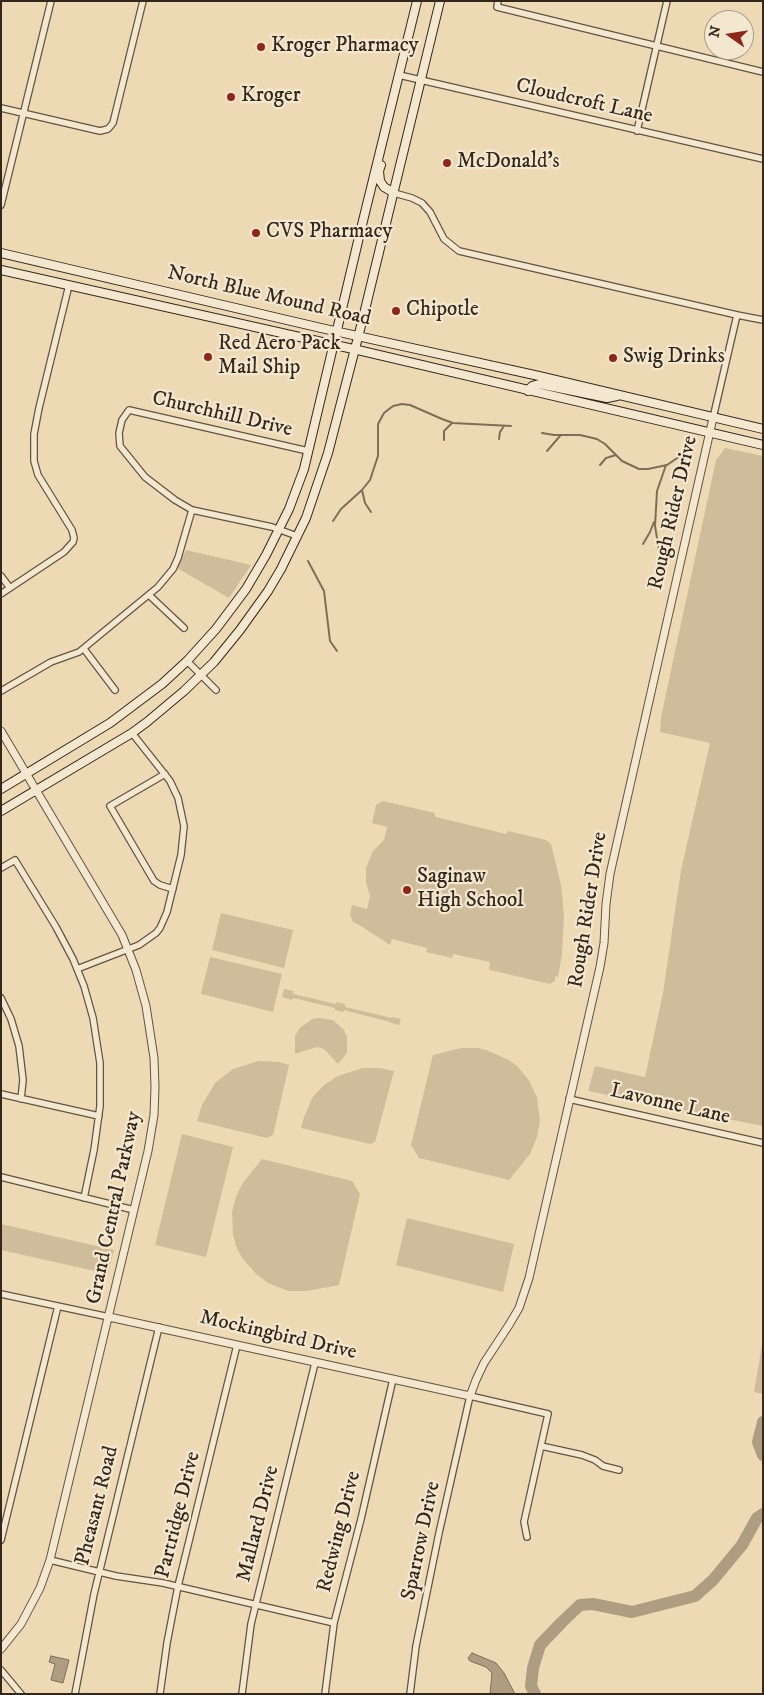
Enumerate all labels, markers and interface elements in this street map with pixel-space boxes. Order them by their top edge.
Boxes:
north arrow [704,10,754,60]
text: N [705,24,725,39]
place label: Kroger Pharmacy [271,34,419,60]
marker: Kroger Pharmacy [255,41,267,53]
street label: Cloudcroft Lane [513,74,655,130]
place label: Kroger [241,84,301,110]
marker: Kroger [225,91,237,103]
place label: McDonald's [457,150,560,176]
marker: McDonald's [441,157,453,169]
place label: CVS Pharmacy [266,220,392,246]
marker: CVS Pharmacy [250,227,262,239]
street label: North Blue Mound Road [165,261,373,333]
place label: Chipotle [406,298,479,324]
marker: Chipotle [390,305,402,317]
place label: Red Aero Pack Mail Ship [218,332,341,382]
place label: Swig Drinks [623,345,725,371]
marker: Red Aero Pack Mail Ship [202,351,214,363]
marker: Swig Drinks [607,352,619,364]
street label: Churchhill Drive [149,387,295,443]
street label: Rough Rider Drive [644,433,704,593]
street label: Rough Rider Drive [564,830,614,990]
place label: Saginaw High School [417,865,523,915]
marker: Saginaw High School [401,884,413,896]
street label: Lavonne Lane [608,1079,732,1131]
street label: Grand Central Parkway [82,1109,148,1307]
street label: Mockingbird Drive [197,1306,359,1366]
street label: Pheasant Road [71,1444,125,1568]
street label: Partridge Drive [151,1449,207,1581]
street label: Mallard Drive [232,1463,286,1585]
street label: Redwing Drive [313,1469,367,1595]
street label: Sparrow Drive [397,1479,447,1603]

